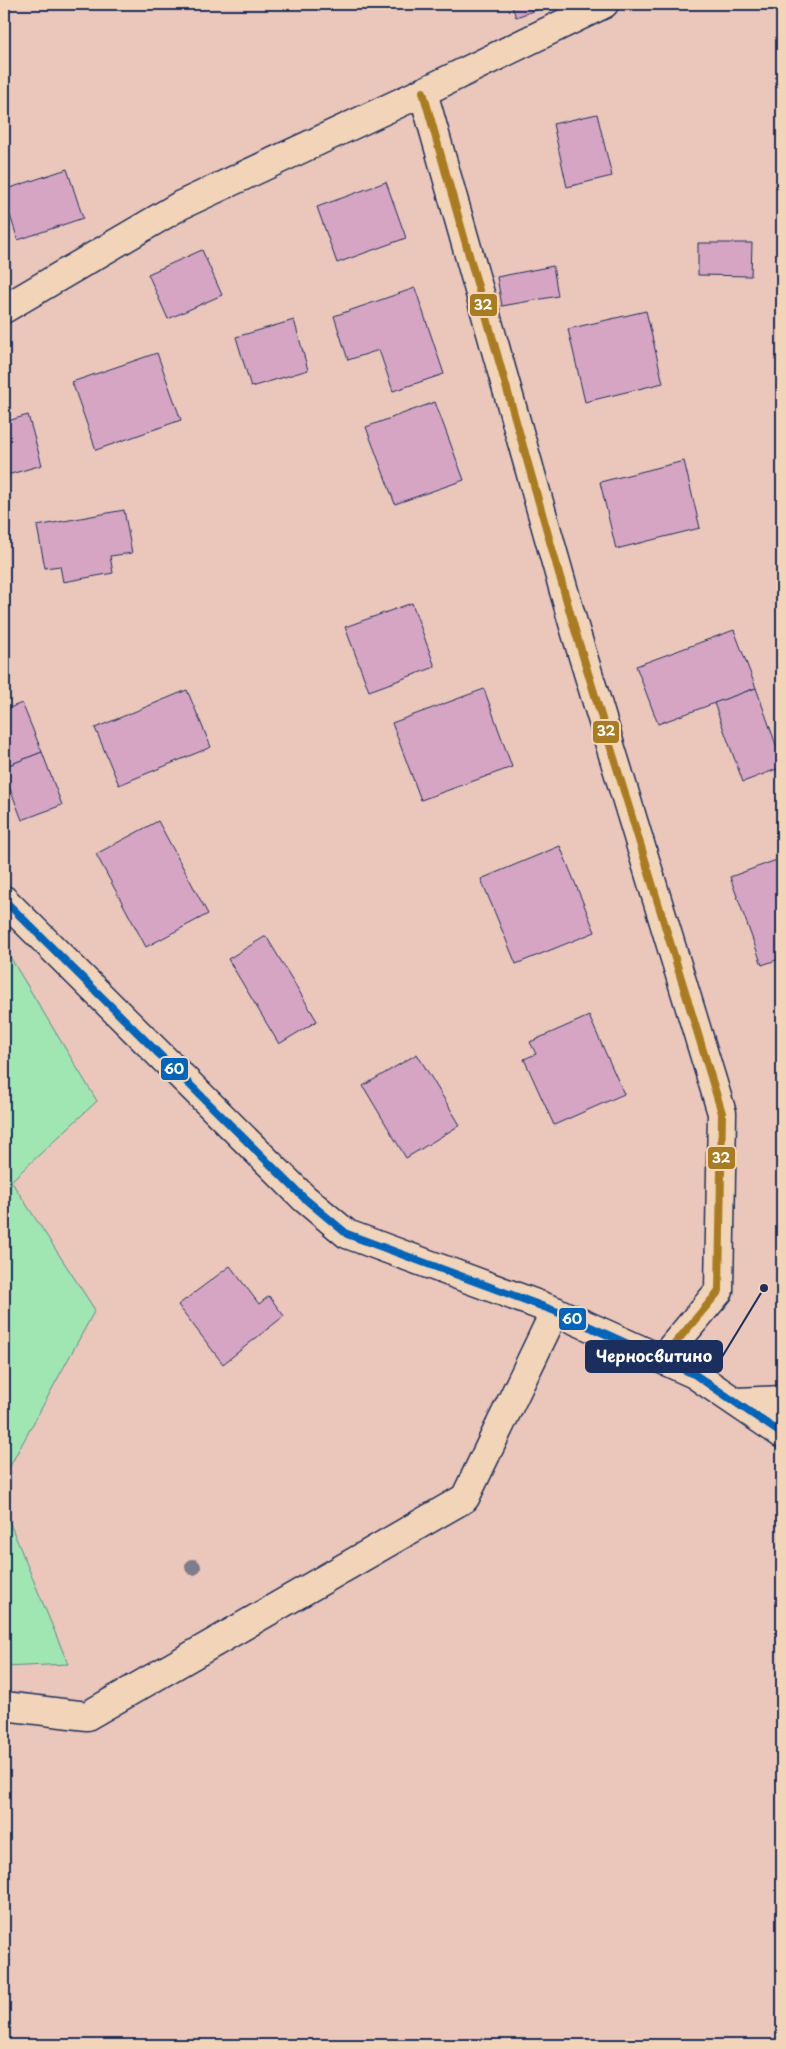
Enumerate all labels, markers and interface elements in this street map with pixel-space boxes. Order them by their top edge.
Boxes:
line badge: 32 [469,293,498,317]
text: 32 [474,294,493,315]
line badge: 32 [592,720,620,744]
text: 32 [597,720,616,741]
line badge: 60 [160,1057,189,1081]
text: 60 [164,1058,184,1079]
line badge: 32 [707,1146,736,1170]
text: 32 [712,1147,731,1168]
line badge: 60 [558,1307,587,1331]
text: 60 [562,1308,582,1329]
callout: Черносвитино [586,1341,722,1372]
text: Черносвитино [596,1343,712,1367]

